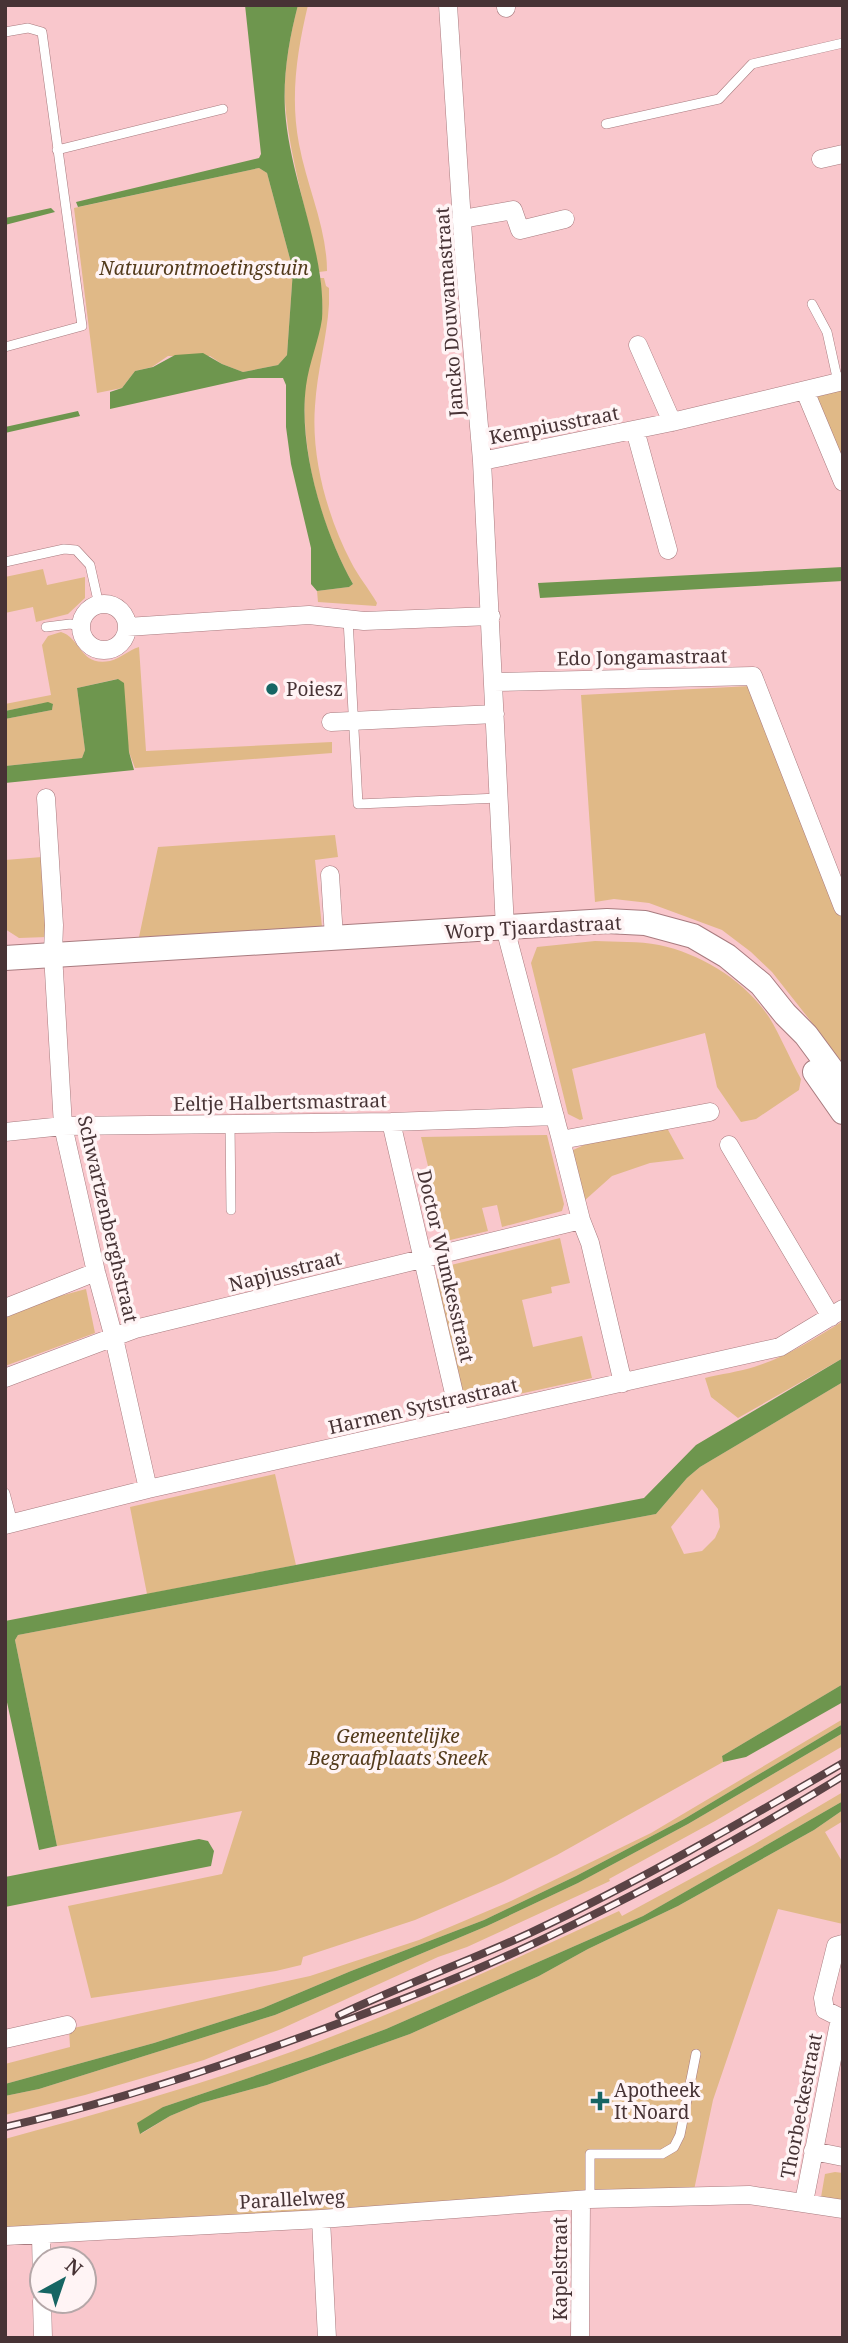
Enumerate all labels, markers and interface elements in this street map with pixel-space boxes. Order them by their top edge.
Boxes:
street label: Jancko Douwamastraat [429,206,469,419]
park label: Natuurontmoetingstuin [98,255,309,281]
street label: Kempiusstraat [487,400,621,450]
street label: Edo Jongamastraat [556,643,728,671]
place label: Poiesz [286,676,343,702]
marker: Poiesz [264,681,280,697]
street label: Worp Tjaardastraat [444,909,622,945]
street label: Eeltje Halbertsmastraat [173,1087,387,1117]
street label: Schwartzenberghstraat [72,1113,145,1325]
street label: Doctor Wumkesstraat [411,1167,481,1365]
street label: Napjusstraat [226,1244,344,1298]
street label: Harmen Sytstrastraat [326,1371,521,1440]
park label: Gemeentelijke Begraafplaats Sneek [307,1723,489,1771]
street label: Thorbeckestraat [774,2031,828,2181]
place label: Apotheek It Noard [614,2077,701,2125]
marker: Apotheek It Noard [592,2093,608,2109]
street label: Parallelweg [238,2183,346,2215]
street label: Kapelstraat [547,2217,573,2321]
north arrow [28,2245,98,2315]
text: N [60,2252,88,2282]

